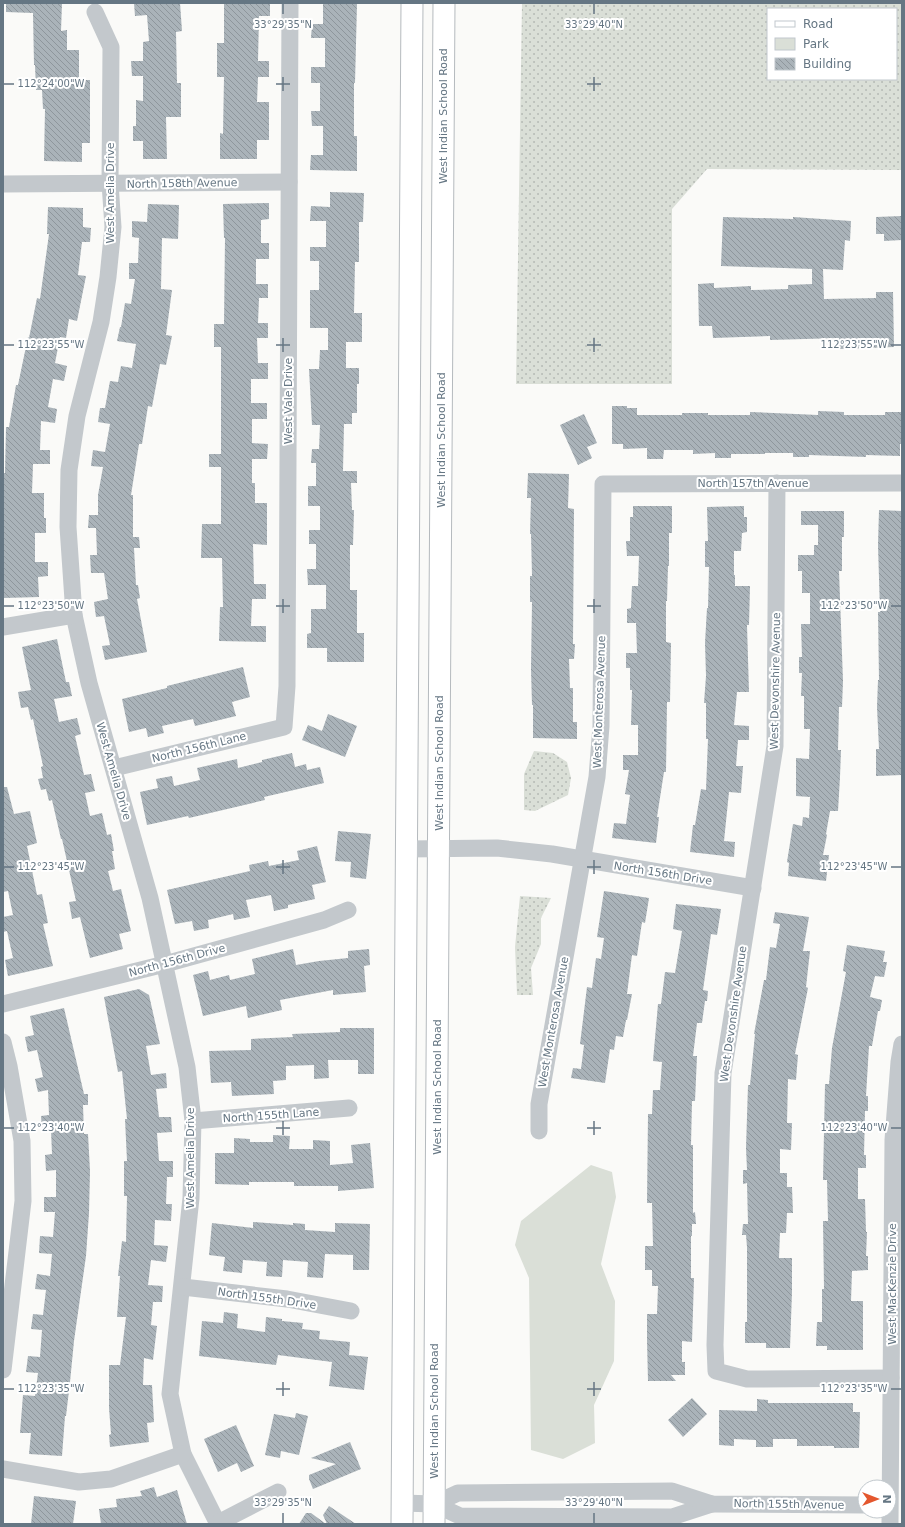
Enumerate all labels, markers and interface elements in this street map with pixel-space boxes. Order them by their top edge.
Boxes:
legend [767,8,897,80]
text: Road [803,17,833,31]
text: 33°29'35"N [254,19,312,30]
text: 33°29'40"N [565,19,623,30]
text: Park [803,37,829,51]
street label: West Indian School Road [437,48,450,184]
text: Building [803,57,852,71]
text: 112°24'00"W [18,78,84,89]
street label: West Amelia Drive [104,142,117,244]
street label: North 158th Avenue [126,176,238,191]
text: 112°23'55"W [18,339,84,350]
text: 112°23'55"W [821,339,887,350]
street label: West Vale Drive [282,357,295,444]
street label: West Indian School Road [435,372,448,508]
street label: North 157th Avenue [698,477,809,490]
text: 112°23'50"W [18,600,84,611]
text: 112°23'50"W [821,600,887,611]
street label: West Devonshire Avenue [768,612,783,750]
street label: West Monterosa Avenue [591,635,608,769]
street label: West Indian School Road [433,695,446,831]
street label: West Amelia Drive [93,721,134,822]
street label: North 156th Lane [151,729,248,765]
street label: North 156th Drive [613,859,713,888]
text: 112°23'45"W [18,861,84,872]
text: 112°23'45"W [821,861,887,872]
street label: North 156th Drive [127,941,227,980]
street label: West Devonshire Avenue [718,945,750,1083]
street label: West Monterosa Avenue [536,955,571,1089]
street label: West Indian School Road [431,1019,444,1155]
street label: North 155th Lane [222,1106,320,1125]
street label: West Amelia Drive [184,1107,197,1209]
text: 112°23'40"W [18,1122,84,1133]
text: 112°23'40"W [821,1122,887,1133]
street label: West MacKenzie Drive [886,1223,899,1345]
street label: North 155th Drive [217,1285,317,1312]
street label: West Indian School Road [428,1343,441,1479]
text: 112°23'35"W [18,1383,84,1394]
text: 112°23'35"W [821,1383,887,1394]
north arrow [857,1479,897,1519]
text: N [880,1494,893,1504]
text: 33°29'35"N [254,1497,312,1508]
text: 33°29'40"N [565,1497,623,1508]
street label: North 155th Avenue [733,1497,845,1512]

